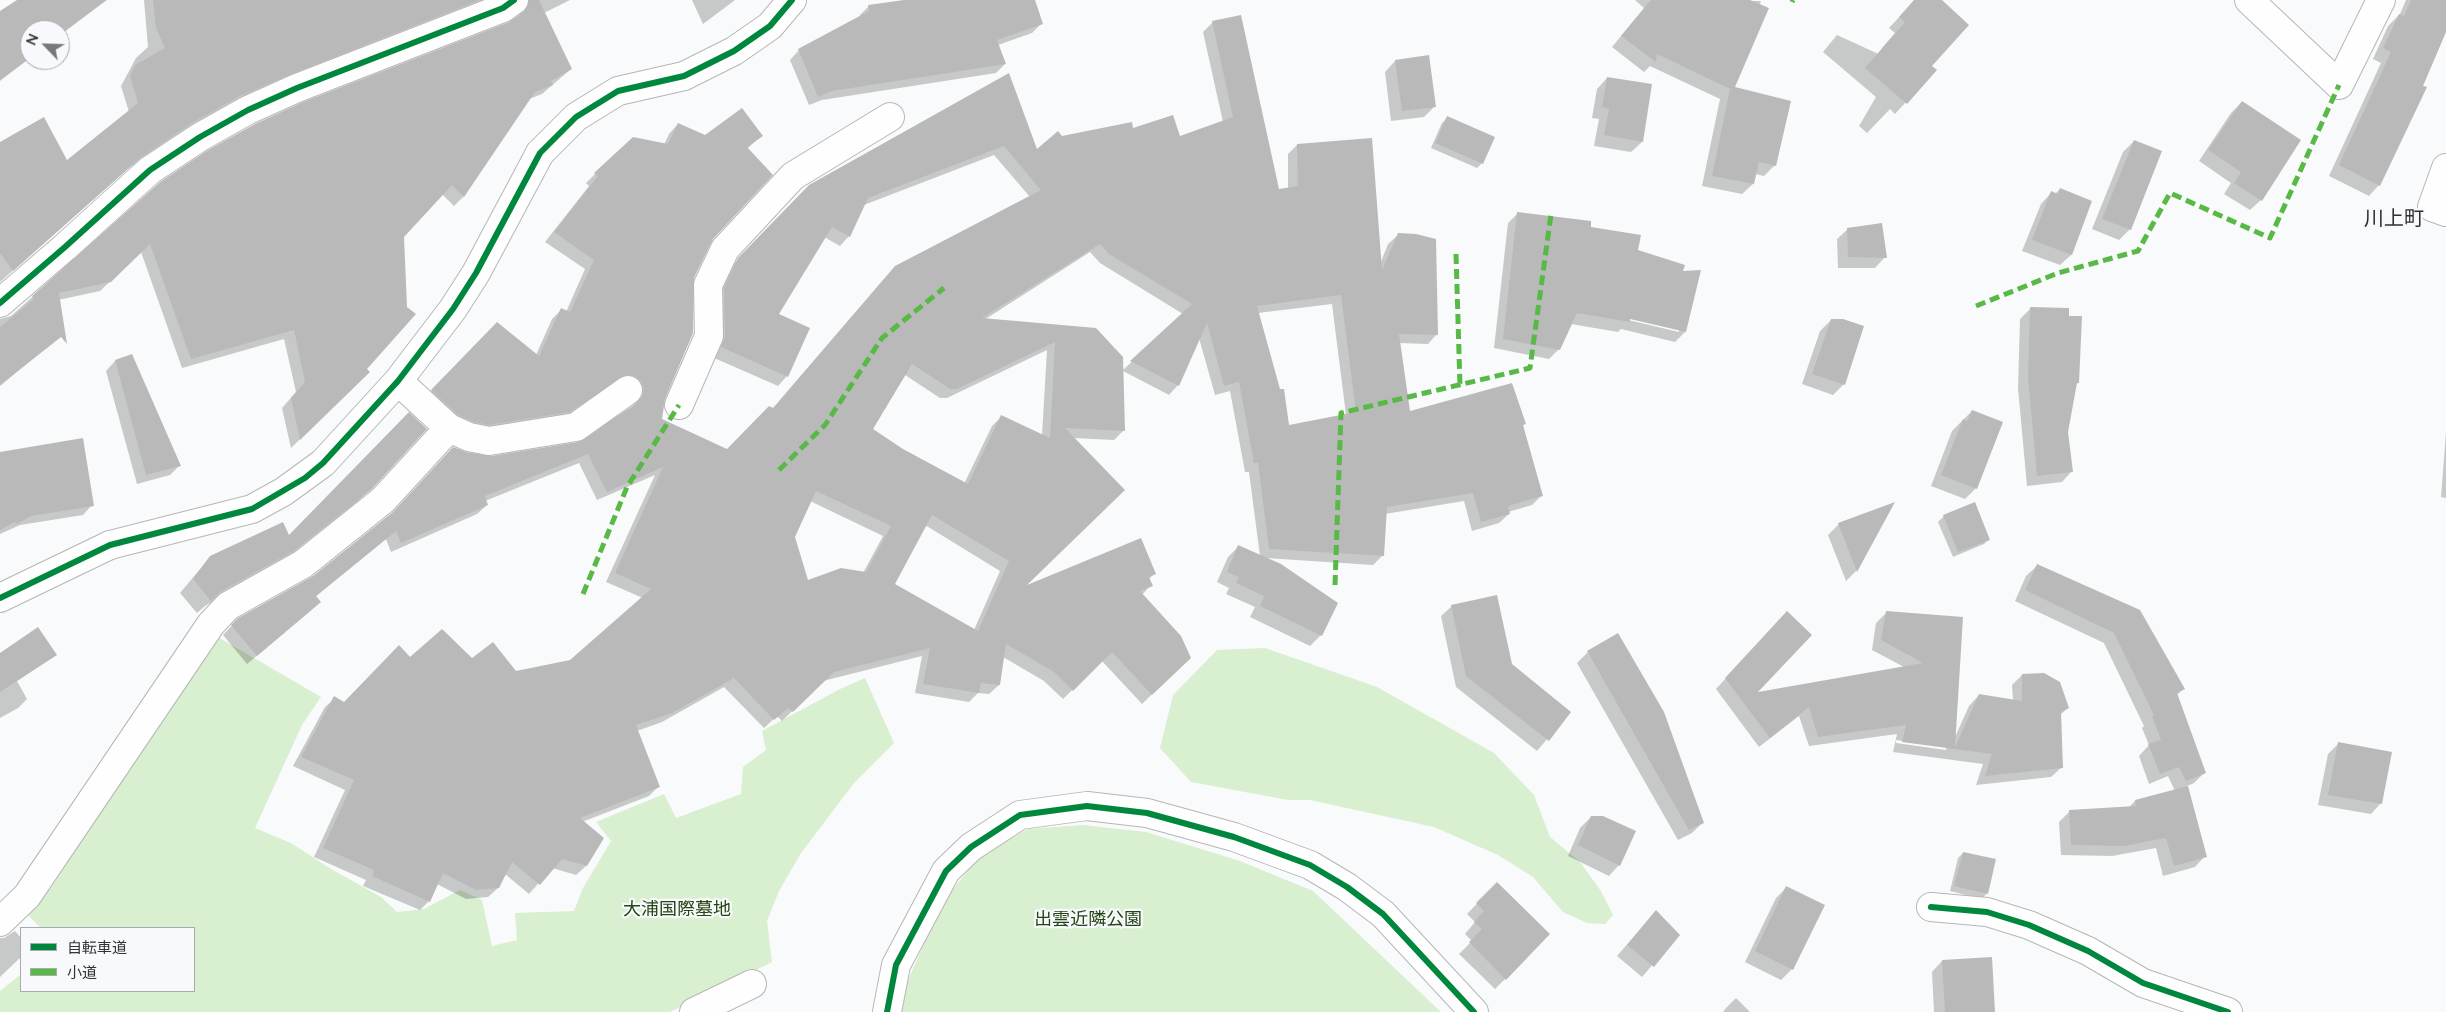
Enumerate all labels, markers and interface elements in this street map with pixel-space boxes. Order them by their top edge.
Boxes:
north arrow [20,20,70,70]
text: N [22,31,42,47]
district label: 川上町 [2364,207,2424,231]
park label: 大浦国際墓地 [623,898,731,920]
park label: 出雲近隣公園 [1034,908,1142,930]
legend [20,927,195,992]
text: 自転車道 [67,938,127,956]
text: 小道 [67,963,97,981]

